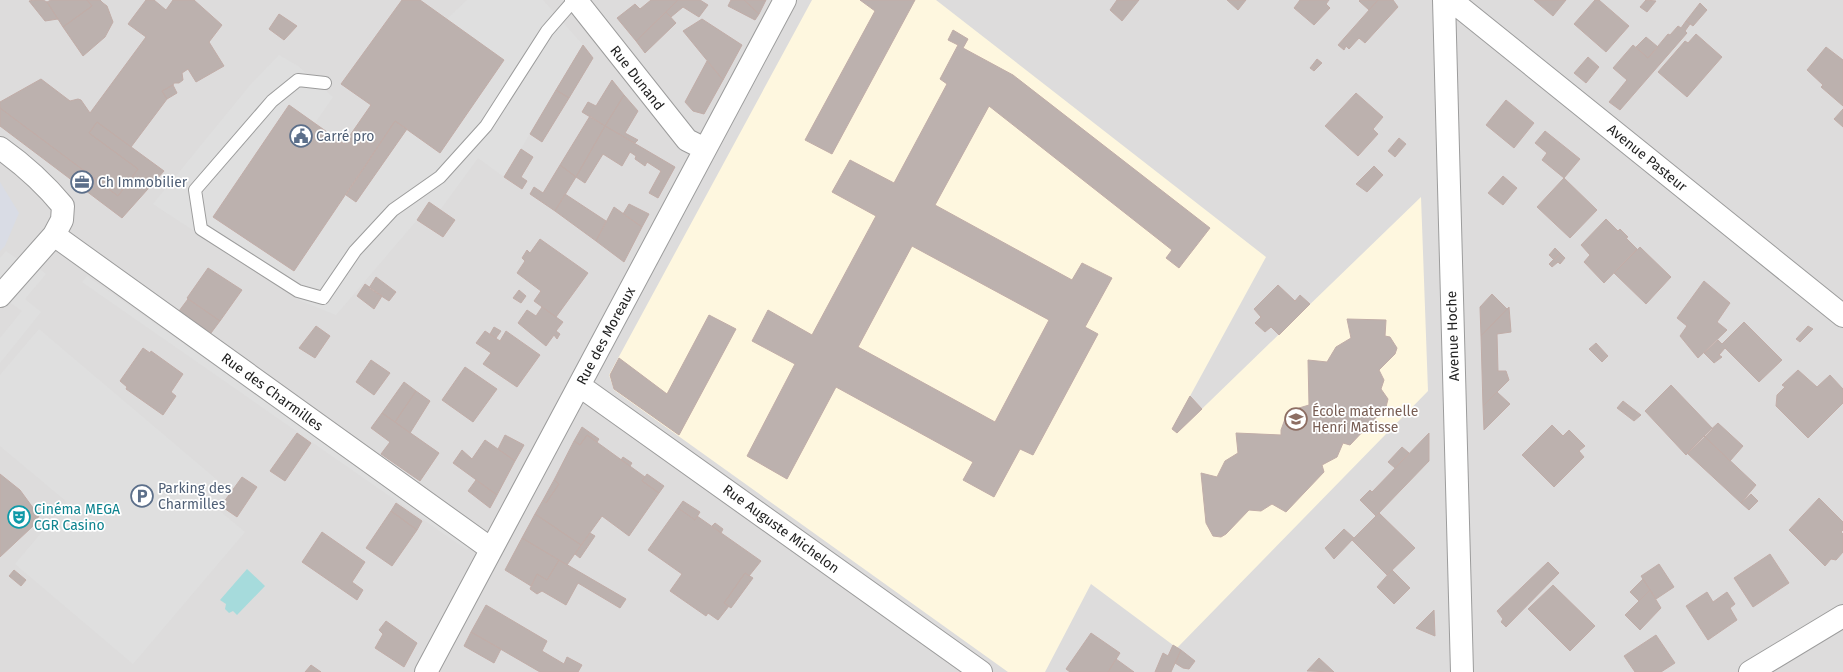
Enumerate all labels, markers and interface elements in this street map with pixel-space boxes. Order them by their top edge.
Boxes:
street label: Rue Dunand [606,42,668,114]
street label: Avenue Pasteur [1604,121,1691,196]
public building icon: Carré pro [288,123,314,149]
place label: Carré pro [316,128,375,145]
office icon: Ch Immobilier [69,169,95,195]
place label: Ch Immobilier [98,174,188,191]
street label: Rue des Moreaux [573,284,639,388]
street label: Avenue Hoche [1443,291,1463,381]
street label: Rue des Charmilles [218,349,326,435]
place label: École maternelle Henri Matisse [1312,402,1418,436]
school or university icon: École maternelle Henri Matisse [1283,406,1309,432]
place label: Parking des Charmilles [158,480,232,513]
street label: Rue Auguste Michelon [719,481,843,577]
parking icon: Parking des Charmilles [129,483,155,509]
place label: Cinéma MEGA CGR Casino [34,501,120,534]
theatre icon: Cinéma MEGA CGR Casino [6,504,32,530]

